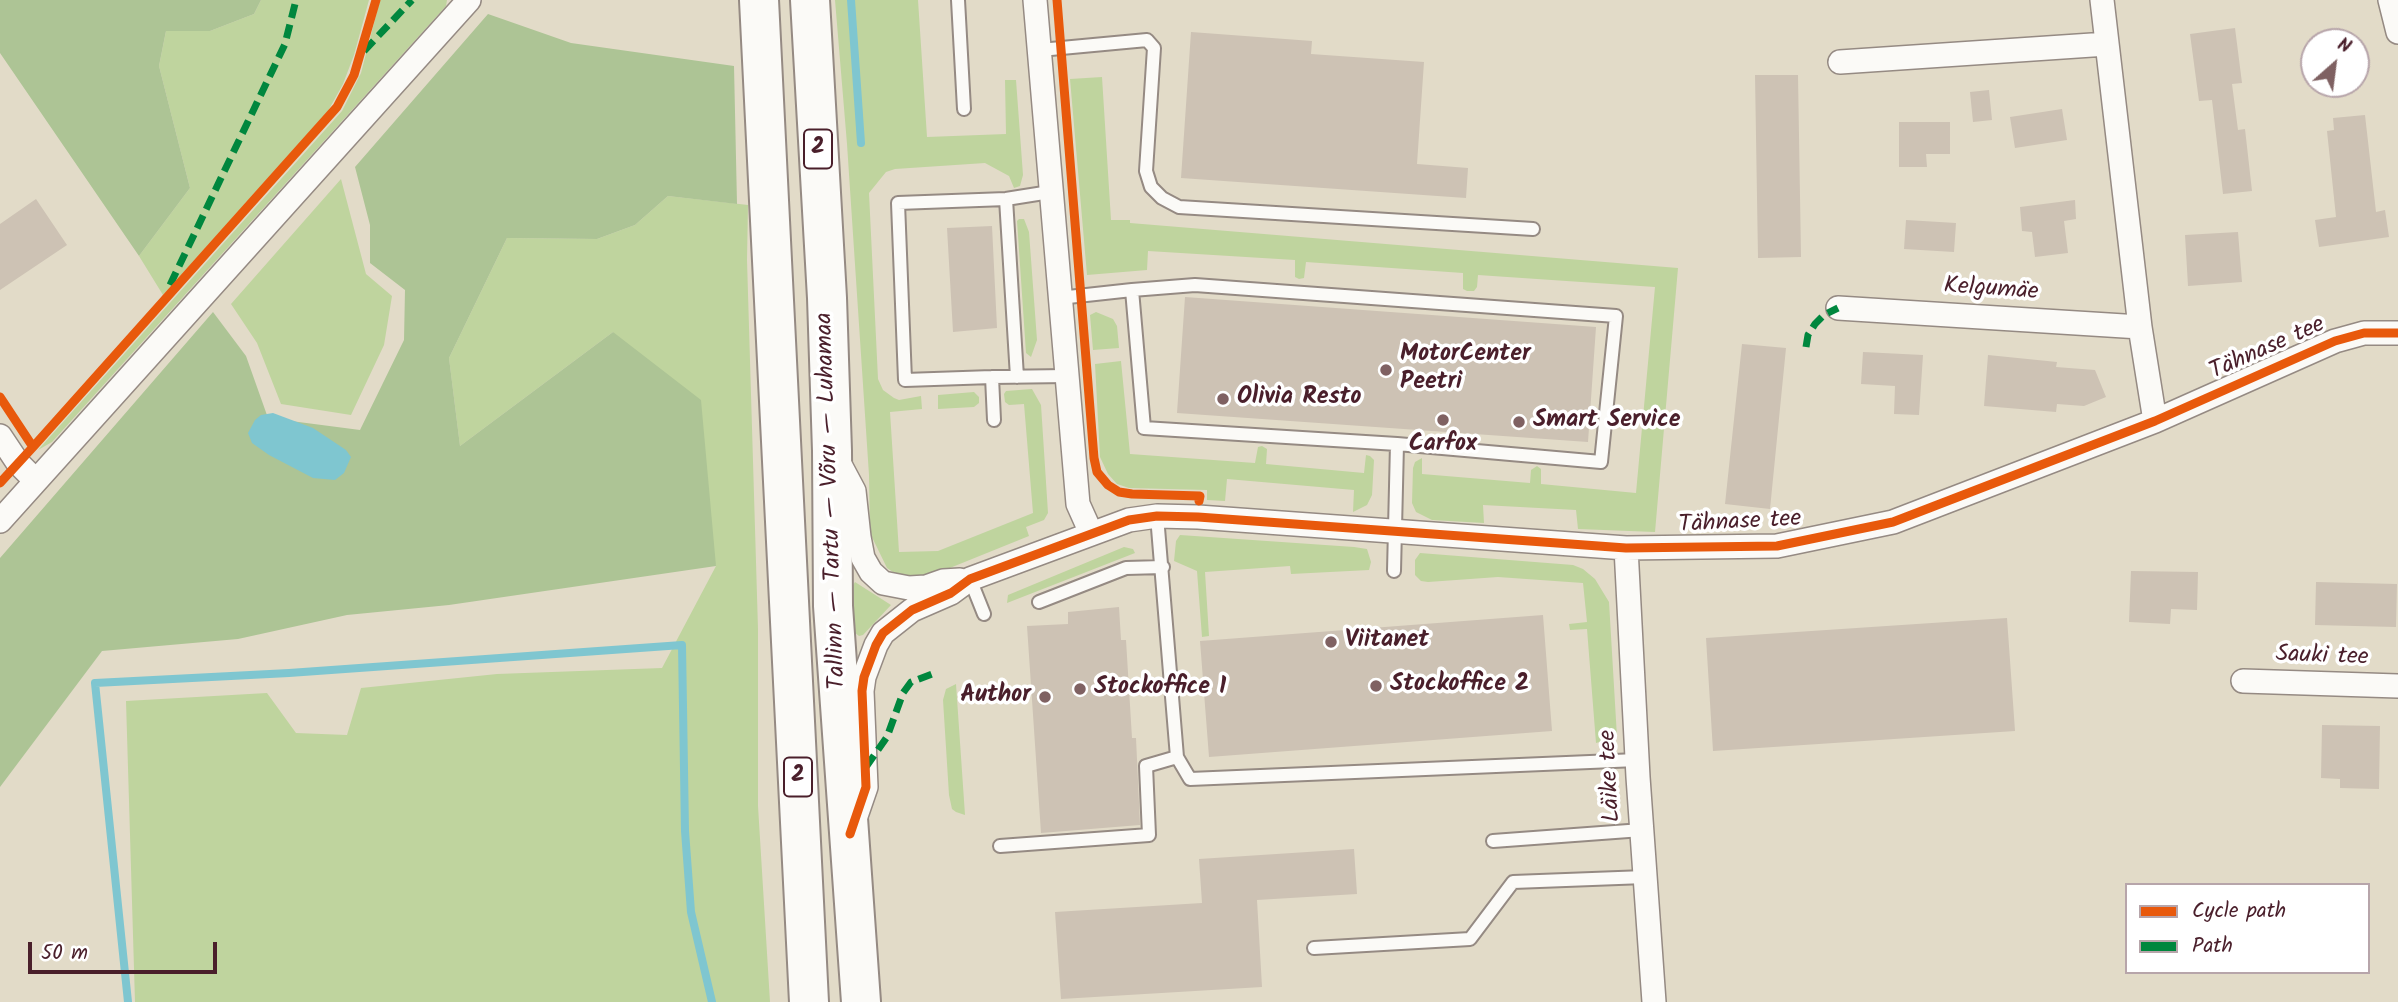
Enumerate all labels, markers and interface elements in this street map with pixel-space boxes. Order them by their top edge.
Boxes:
north arrow [2300,28,2370,98]
text: N [2332,30,2356,62]
road number: 2 [804,130,832,168]
street label: Kelgumäe [1943,273,2039,309]
street label: Tallinn — Tartu — Võru — Luhamaa [812,312,854,690]
street label: Tähnase tee [2206,312,2330,388]
place label: MotorCenter Peetri [1400,342,1531,398]
marker: MotorCenter Peetri [1378,362,1394,378]
place label: Olivia Resto [1237,385,1361,413]
marker: Olivia Resto [1215,391,1231,407]
place label: Smart Service [1533,408,1680,436]
marker: Carfox [1435,412,1451,428]
marker: Smart Service [1511,414,1527,430]
place label: Carfox [1409,432,1477,460]
street label: Tähnase tee [1678,506,1802,542]
place label: Viitanet [1345,628,1429,656]
marker: Viitanet [1323,634,1339,650]
street label: Sauki tee [2275,642,2369,674]
place label: Stockoffice 2 [1390,672,1529,700]
place label: Stockoffice 1 [1094,675,1226,703]
marker: Stockoffice 2 [1368,678,1384,694]
marker: Stockoffice 1 [1072,681,1088,697]
place label: Author [960,683,1031,711]
marker: Author [1037,689,1053,705]
street label: Läike tee [1595,729,1629,823]
road number: 2 [784,758,812,796]
legend [2125,883,2370,974]
text: Cycle path [2192,895,2286,928]
scale bar [32,928,220,972]
text: Path [2192,930,2233,963]
text: 50 m [41,937,88,970]

